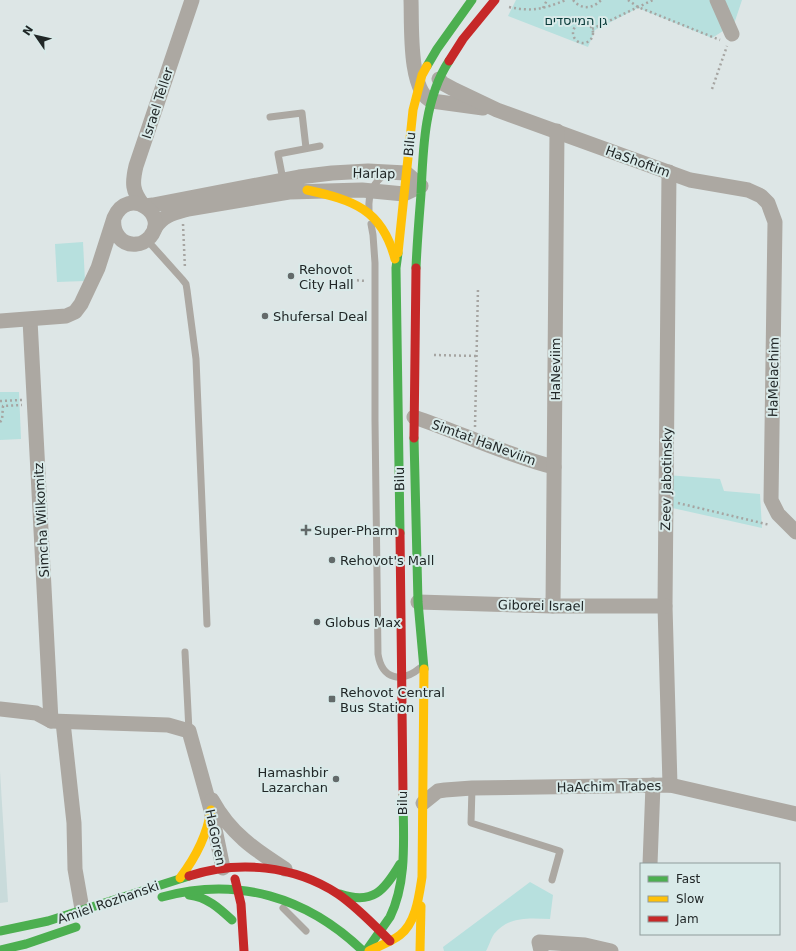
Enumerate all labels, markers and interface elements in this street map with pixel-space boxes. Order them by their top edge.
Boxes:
park label: גן המייסדים [544,13,608,28]
north arrow [16,16,56,56]
text: N [20,23,36,38]
street label: Israel Teller [139,65,176,141]
street label: Bilu [401,131,418,157]
street label: HaShoftim [603,143,672,180]
street label: Harlap [352,166,396,181]
place label: Rehovot City Hall [299,262,354,292]
marker: Rehovot City Hall [286,271,296,281]
place label: Shufersal Deal [273,309,368,324]
marker: Shufersal Deal [260,311,270,321]
street label: HaNeviim [548,337,563,401]
street label: HaMelachim [765,337,782,417]
street label: Simtat HaNeviim [430,417,538,468]
street label: Zeev Jabotinsky [658,427,675,531]
street label: Simcha Wilkomitz [31,462,52,578]
street label: Bilu [392,467,407,491]
place label: Super-Pharm [314,523,398,538]
marker: Super-Pharm [301,525,311,535]
place label: Rehovot's Mall [340,553,434,568]
marker: Rehovot's Mall [327,555,337,565]
street label: Giborei Israel [498,597,584,614]
place label: Globus Max [325,615,401,630]
marker: Globus Max [312,617,322,627]
place label: Rehovot Central Bus Station [340,685,445,715]
marker: Rehovot Central Bus Station [327,694,337,704]
place label: Hamashbir Lazarchan [257,765,329,795]
marker: Hamashbir Lazarchan [331,774,341,784]
street label: HaAchim Trabes [557,778,662,795]
street label: Bilu [395,791,410,815]
street label: HaGoren [202,808,229,867]
legend [640,863,780,935]
text: Fast [676,872,700,886]
street label: Amiel Rozhanski [55,878,161,927]
text: Slow [676,892,704,906]
text: Jam [675,912,699,926]

